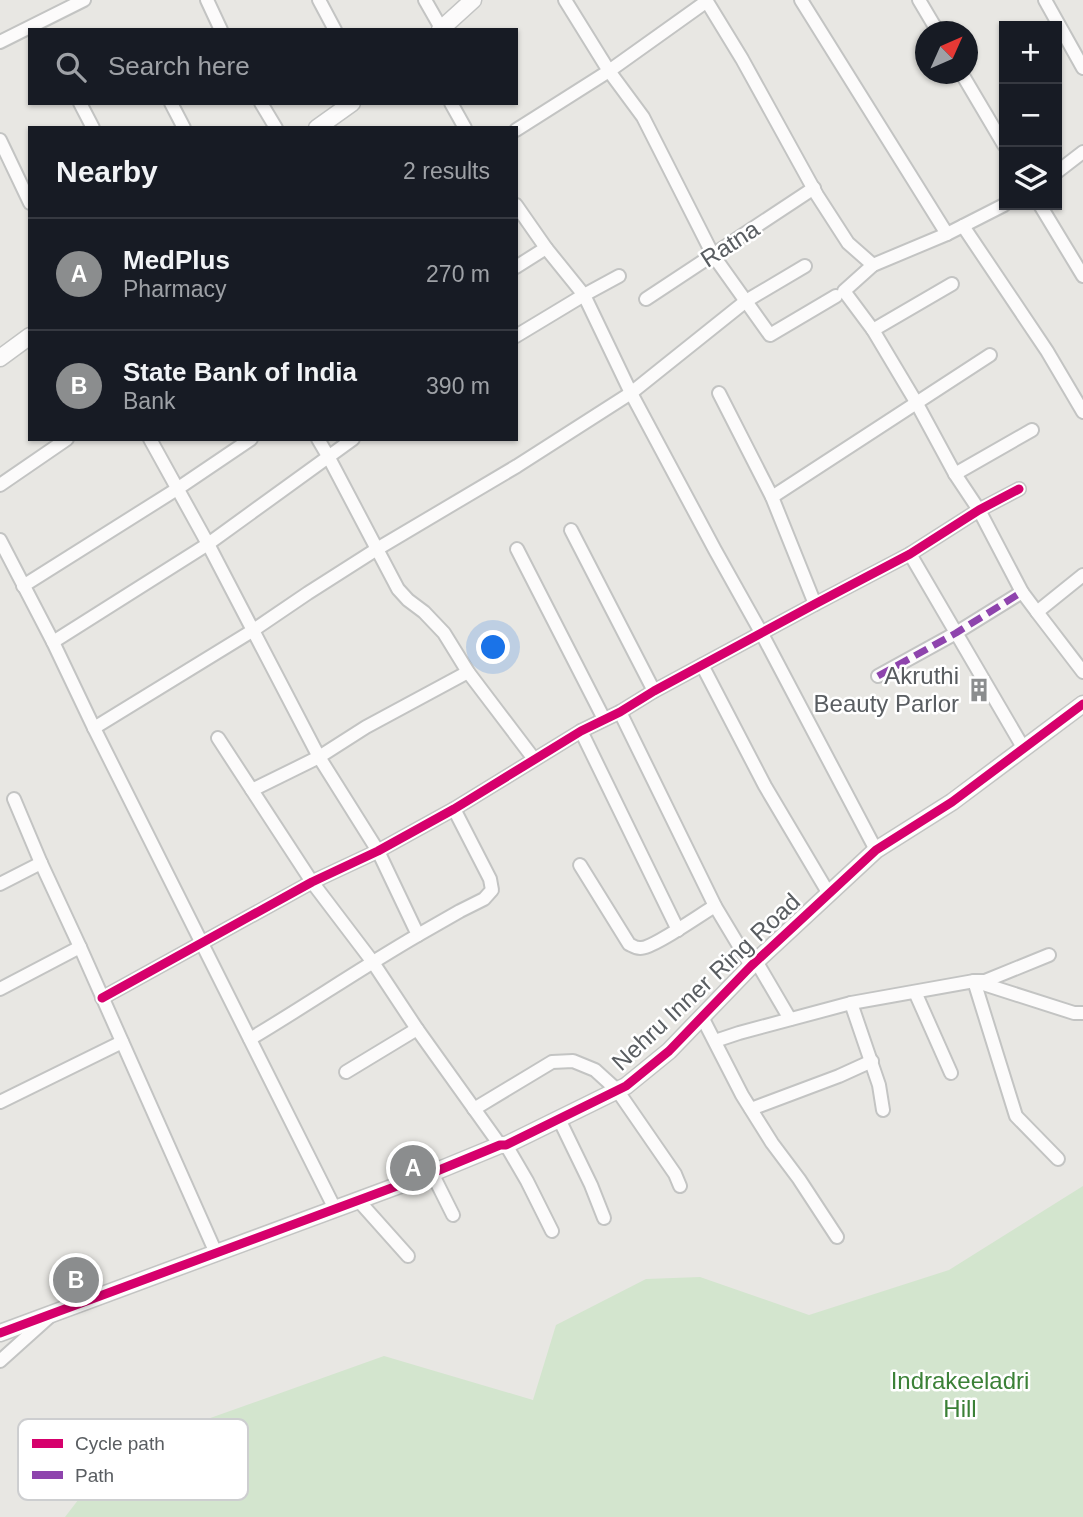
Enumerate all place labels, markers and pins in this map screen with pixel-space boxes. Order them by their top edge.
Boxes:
place label: Akruthi Beauty Parlor [814,662,959,717]
building icon: Akruthi Beauty Parlor [965,676,993,704]
pin: A [390,1142,436,1194]
pin: B [53,1254,99,1306]

